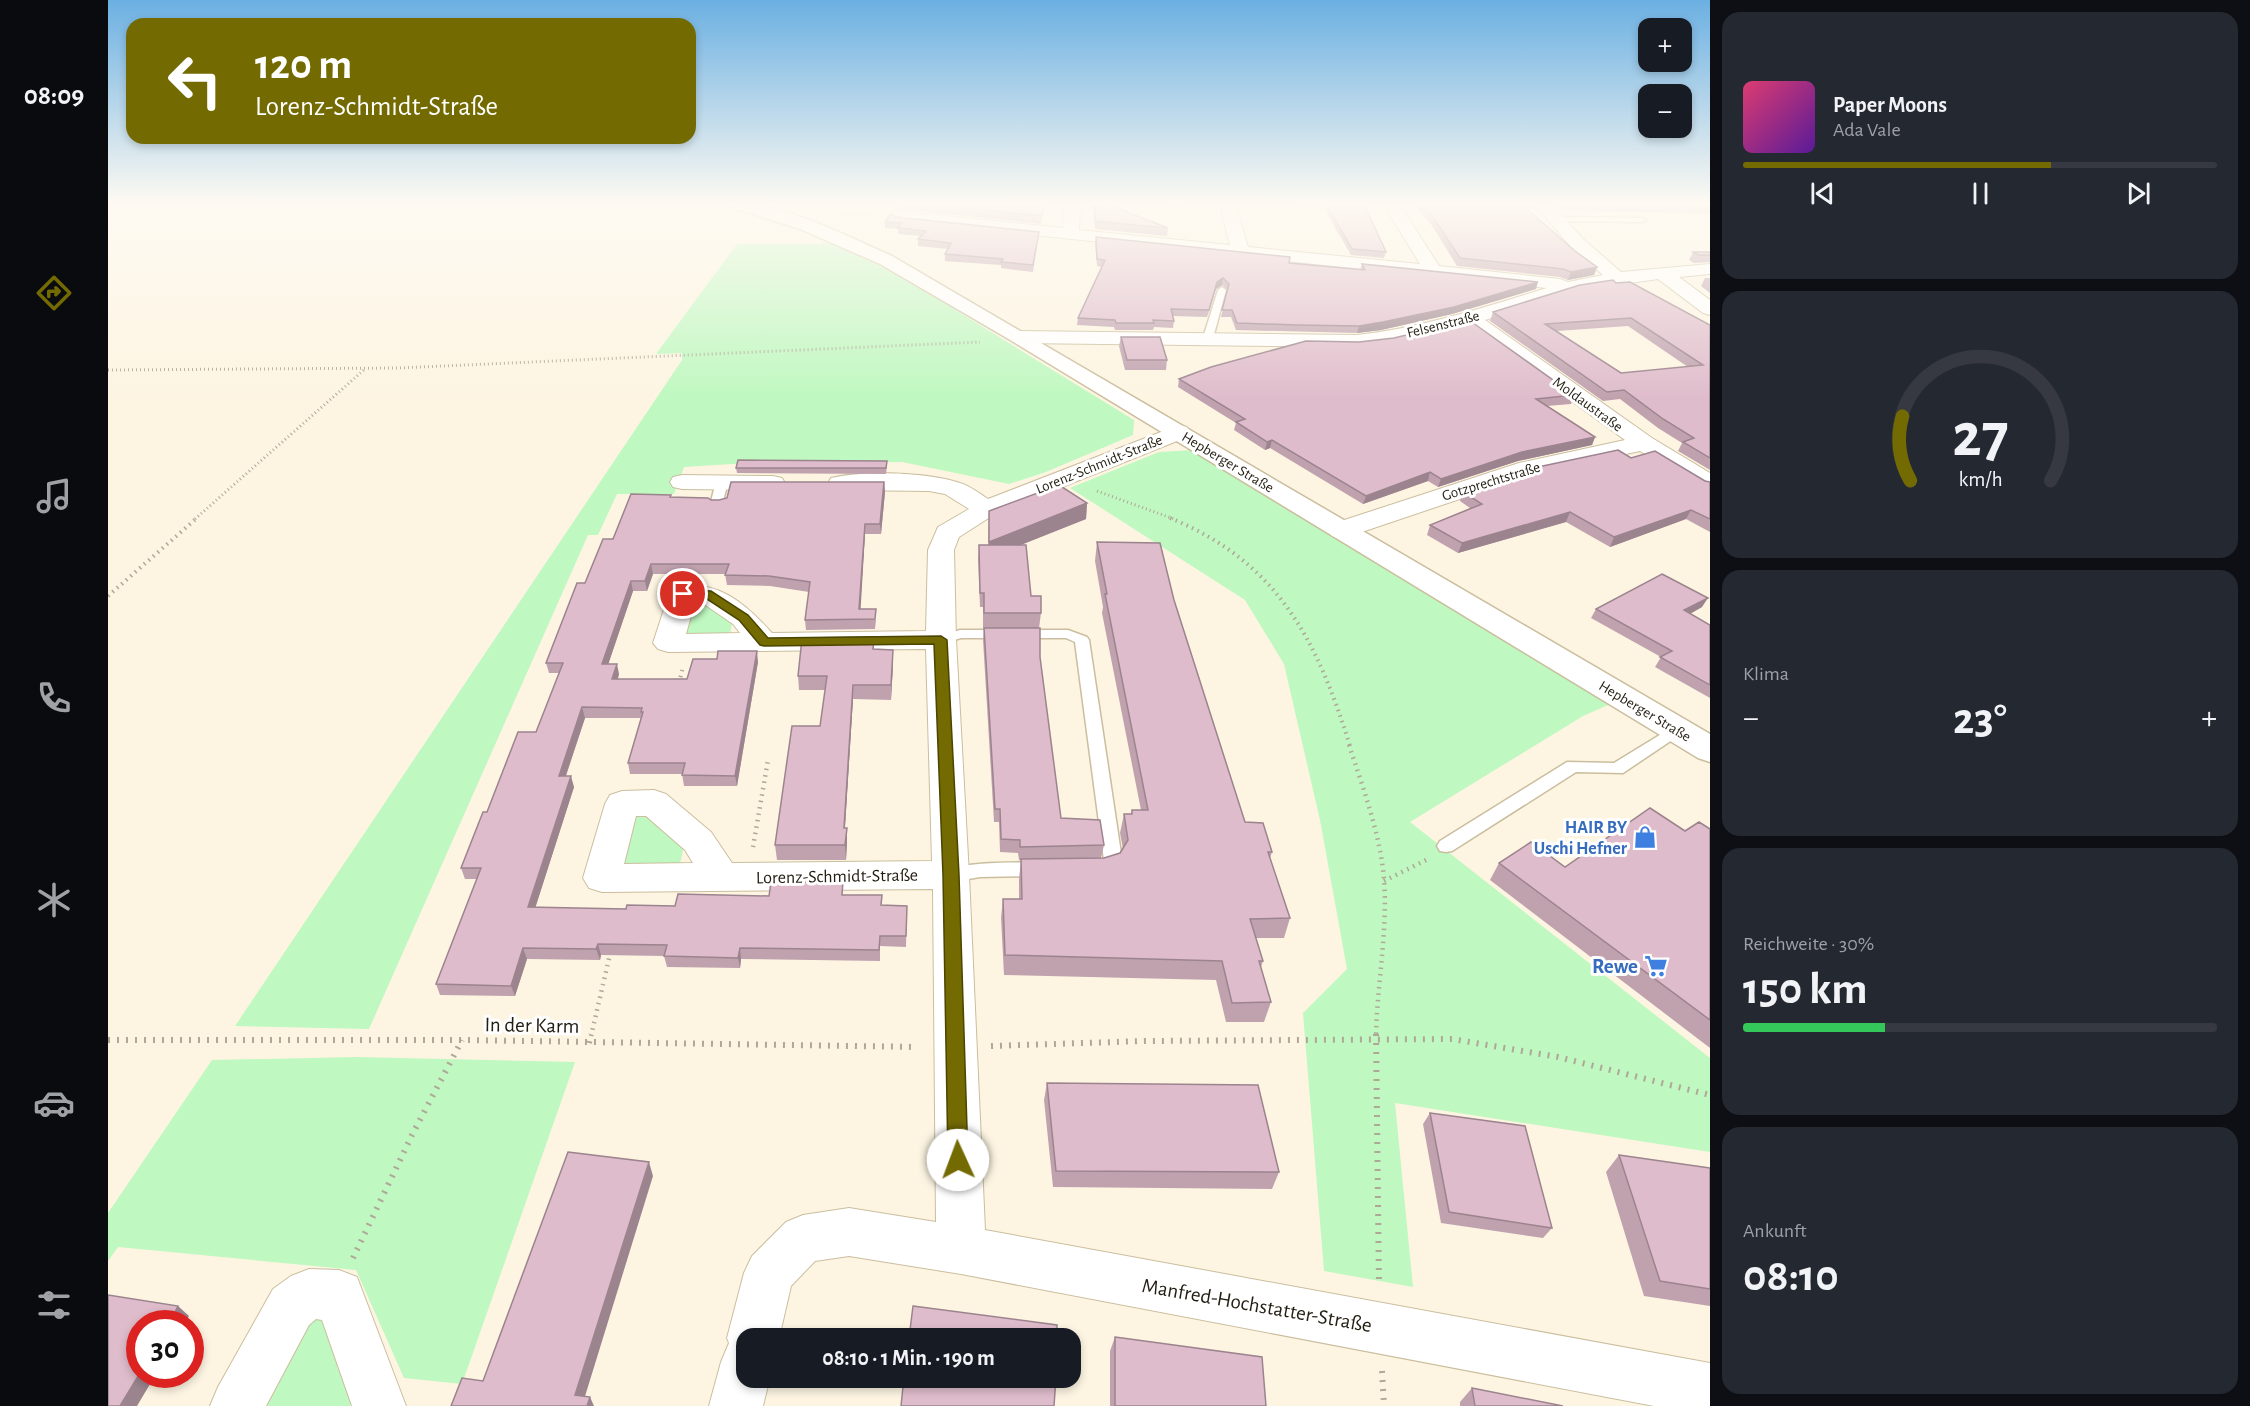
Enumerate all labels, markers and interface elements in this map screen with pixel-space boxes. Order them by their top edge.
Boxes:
map controls [1638,18,1692,138]
button: + [1638,18,1692,72]
icon: left [156,42,234,120]
text: 120 m [255,44,352,86]
text: 08:09 [24,82,84,109]
button: − [1638,84,1692,138]
text: Lorenz-Schmidt-Straße [255,93,498,120]
text: Paper Moons [1833,94,1947,116]
text: Ada Vale [1833,120,1901,140]
icon: previous [1806,177,1839,210]
icon: pause [1964,177,1997,210]
icon: next [2122,177,2155,210]
icon: directions [33,272,75,314]
street label: Felsenstraße [1405,308,1481,341]
street label: Moldaustraße [1550,374,1625,435]
text: 27 [1952,405,2008,467]
street label: Hepberger Straße [1179,429,1276,496]
street label: Lorenz-Schmidt-Straße [1034,432,1165,497]
street label: Gotzprechtstraße [1440,459,1542,504]
text: km/h [1958,470,2002,491]
icon: music [33,475,75,517]
pin [657,568,708,619]
icon: arrive [666,577,699,610]
text: Klima [1743,664,1789,684]
icon: phone [33,677,75,719]
street label: Hepberger Straße [1596,678,1693,745]
text: 23° [1953,697,2007,742]
text: − [1743,702,1759,735]
text: + [2201,702,2217,735]
place label: HAIR BY Uschi Hefner [1534,819,1628,858]
shop icon: HAIR BY Uschi Hefner [1632,824,1658,850]
street label: Lorenz-Schmidt-Straße [756,867,918,887]
icon: climate [33,879,75,921]
text: Reichweite · 30% [1743,934,1874,954]
supermarket icon: Rewe [1643,953,1669,979]
place label: Rewe [1592,956,1638,977]
text: 150 km [1743,967,1867,1012]
street label: In der Karm [484,1014,580,1037]
icon: car [33,1082,75,1124]
position arrow [926,1128,990,1192]
text: Ankunft [1743,1221,1807,1241]
text: 08:10 [1743,1254,1839,1299]
street label: Manfred-Hochstatter-Straße [1140,1275,1373,1336]
icon: filters [33,1284,75,1326]
speed limit sign: 30 [126,1310,204,1388]
text: 08:10 · 1 Min. · 190 m [822,1347,995,1369]

